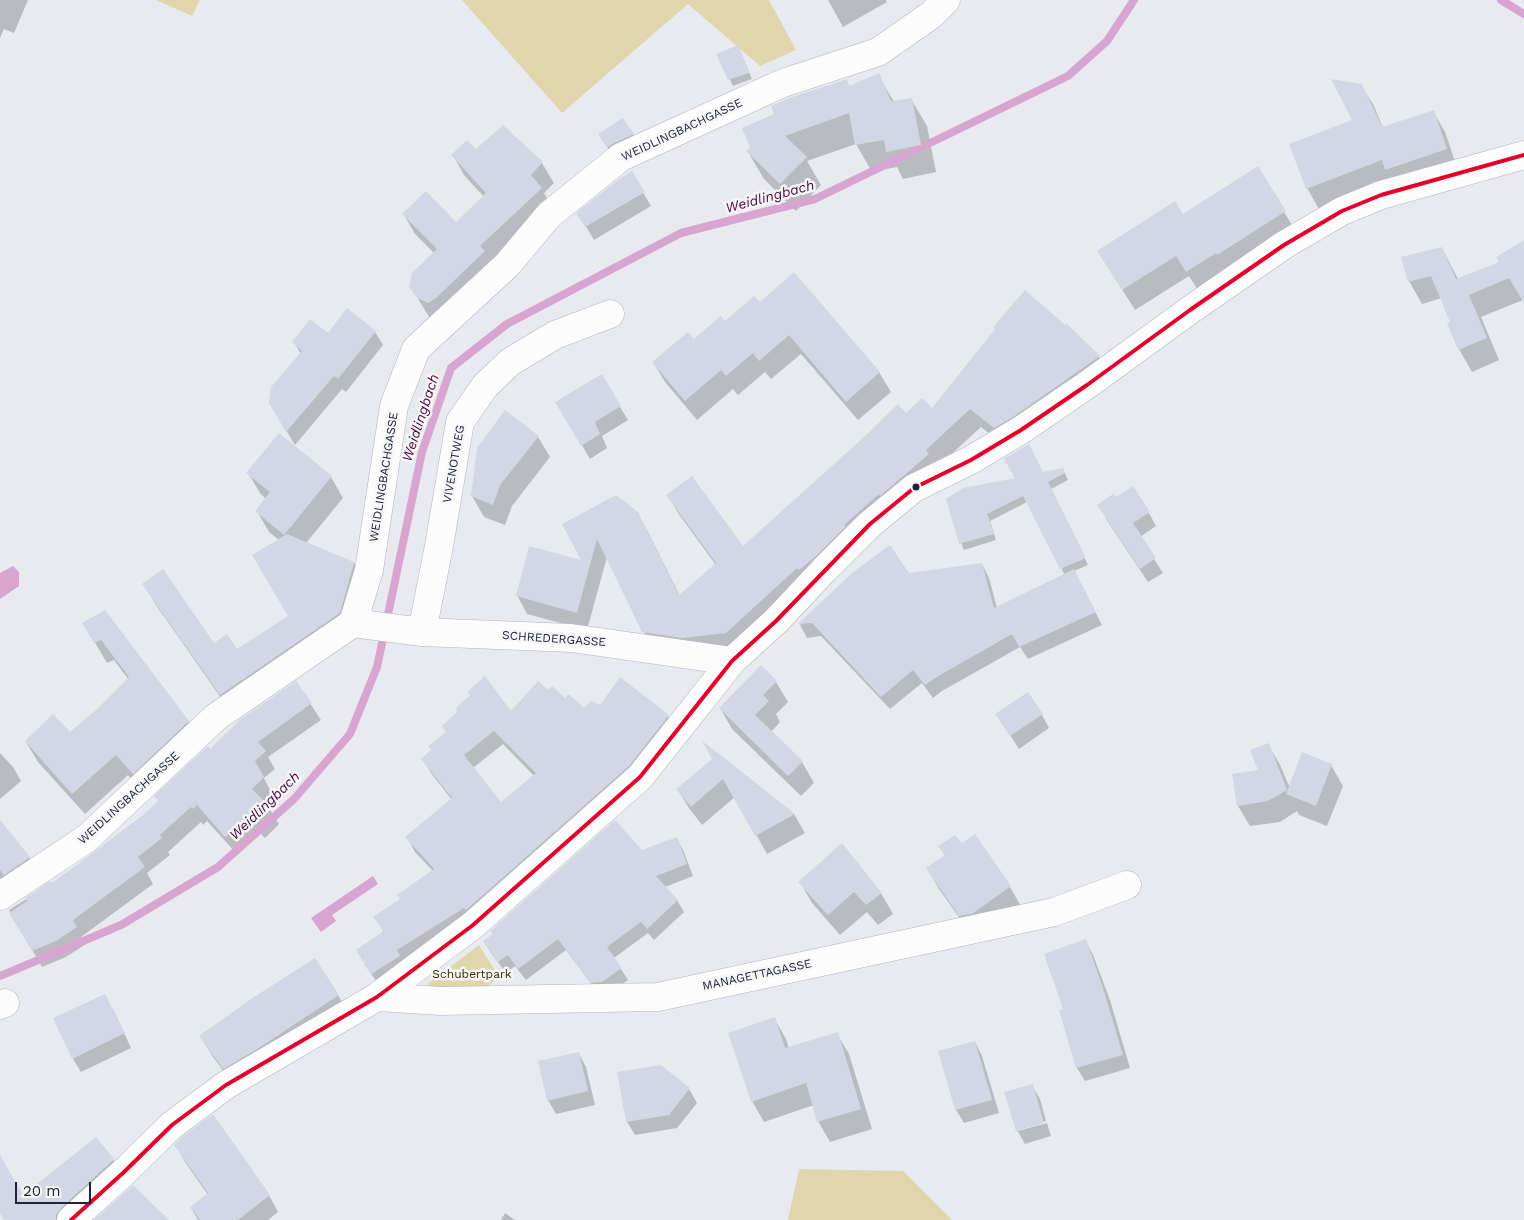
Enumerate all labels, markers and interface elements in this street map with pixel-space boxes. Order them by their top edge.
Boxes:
street label: WEIDLINGBACHGASSE [619,96,745,164]
water label: Weidlingbach [724,177,816,217]
water label: Weidlingbach [399,372,443,464]
street label: WEIDLINGBACHGASSE [367,411,401,543]
street label: VIVENOTWEG [440,424,468,504]
unlabelled marker [911,482,921,492]
street label: SCHREDERGASSE [502,628,606,650]
street label: WEIDLINGBACHGASSE [75,749,183,847]
water label: Weidlingbach [226,768,304,844]
street label: MANAGETTAGASSE [701,956,813,994]
park label: Schubertpark [432,967,512,981]
scale bar [18,1172,94,1204]
text: 20 m [23,1182,61,1200]

